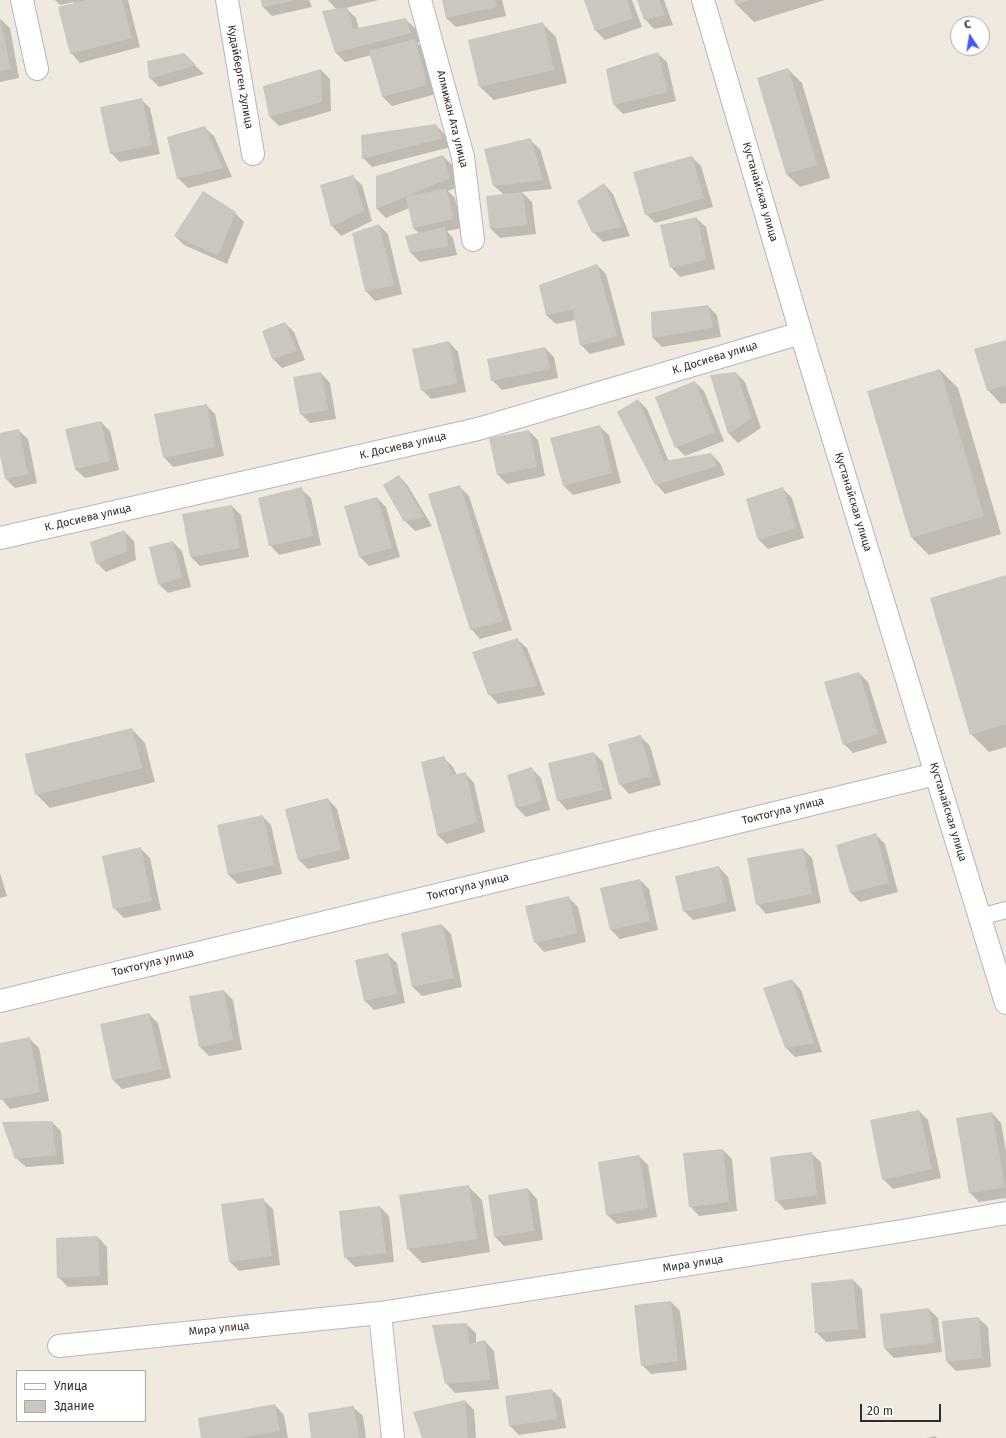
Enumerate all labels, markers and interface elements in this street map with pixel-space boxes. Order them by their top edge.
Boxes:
north arrow [950,16,990,56]
text: С [963,18,972,32]
street label: Кудайберген 2улица [224,24,256,130]
street label: Алмижан Ата улица [433,69,471,169]
street label: Кустанайская улица [739,141,781,243]
street label: К. Досиева улица [671,339,759,377]
street label: К. Досиева улица [358,430,448,462]
street label: Кустанайская улица [832,451,874,553]
street label: К. Досиева улица [43,502,133,534]
street label: Кустанайская улица [927,761,969,863]
street label: Токтогула улица [741,794,825,828]
street label: Токтогула улица [426,870,510,904]
street label: Токтогула улица [111,946,195,980]
street label: Мира улица [662,1253,724,1275]
street label: Мира улица [188,1319,250,1339]
legend [16,1370,146,1422]
text: Улица [54,1379,88,1393]
scale bar [862,1396,943,1422]
text: Здание [54,1399,94,1413]
text: 20 m [867,1404,893,1418]

